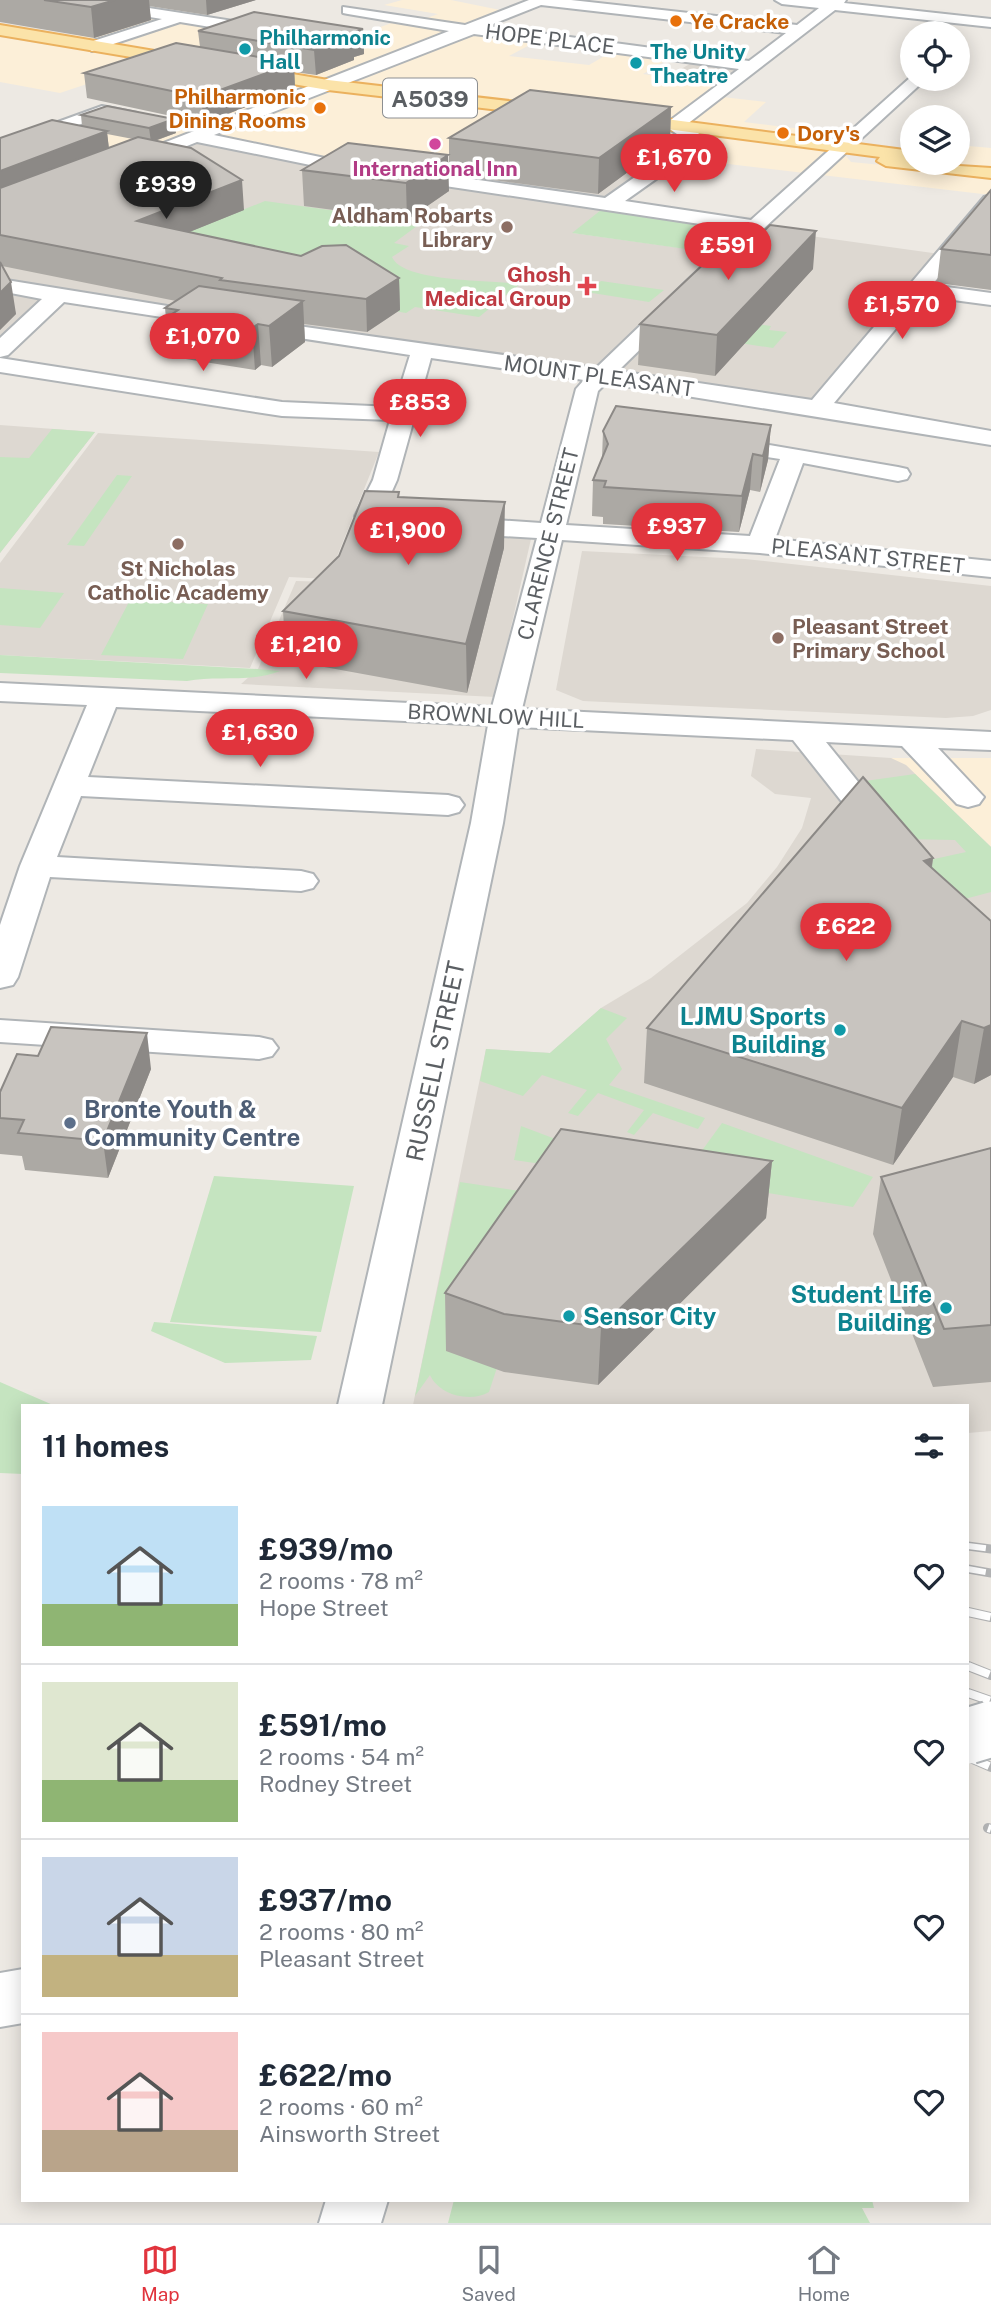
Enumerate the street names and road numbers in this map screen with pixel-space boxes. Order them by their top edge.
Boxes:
street label: HOPE PLACE [484,19,616,59]
road number: A5039 [383,78,477,118]
street label: MOUNT PLEASANT [502,350,696,402]
street label: CLARENCE STREET [512,445,584,643]
street label: PLEASANT STREET [770,533,966,579]
street label: BROWNLOW HILL [407,699,585,733]
street label: RUSSELL STREET [400,958,470,1164]

